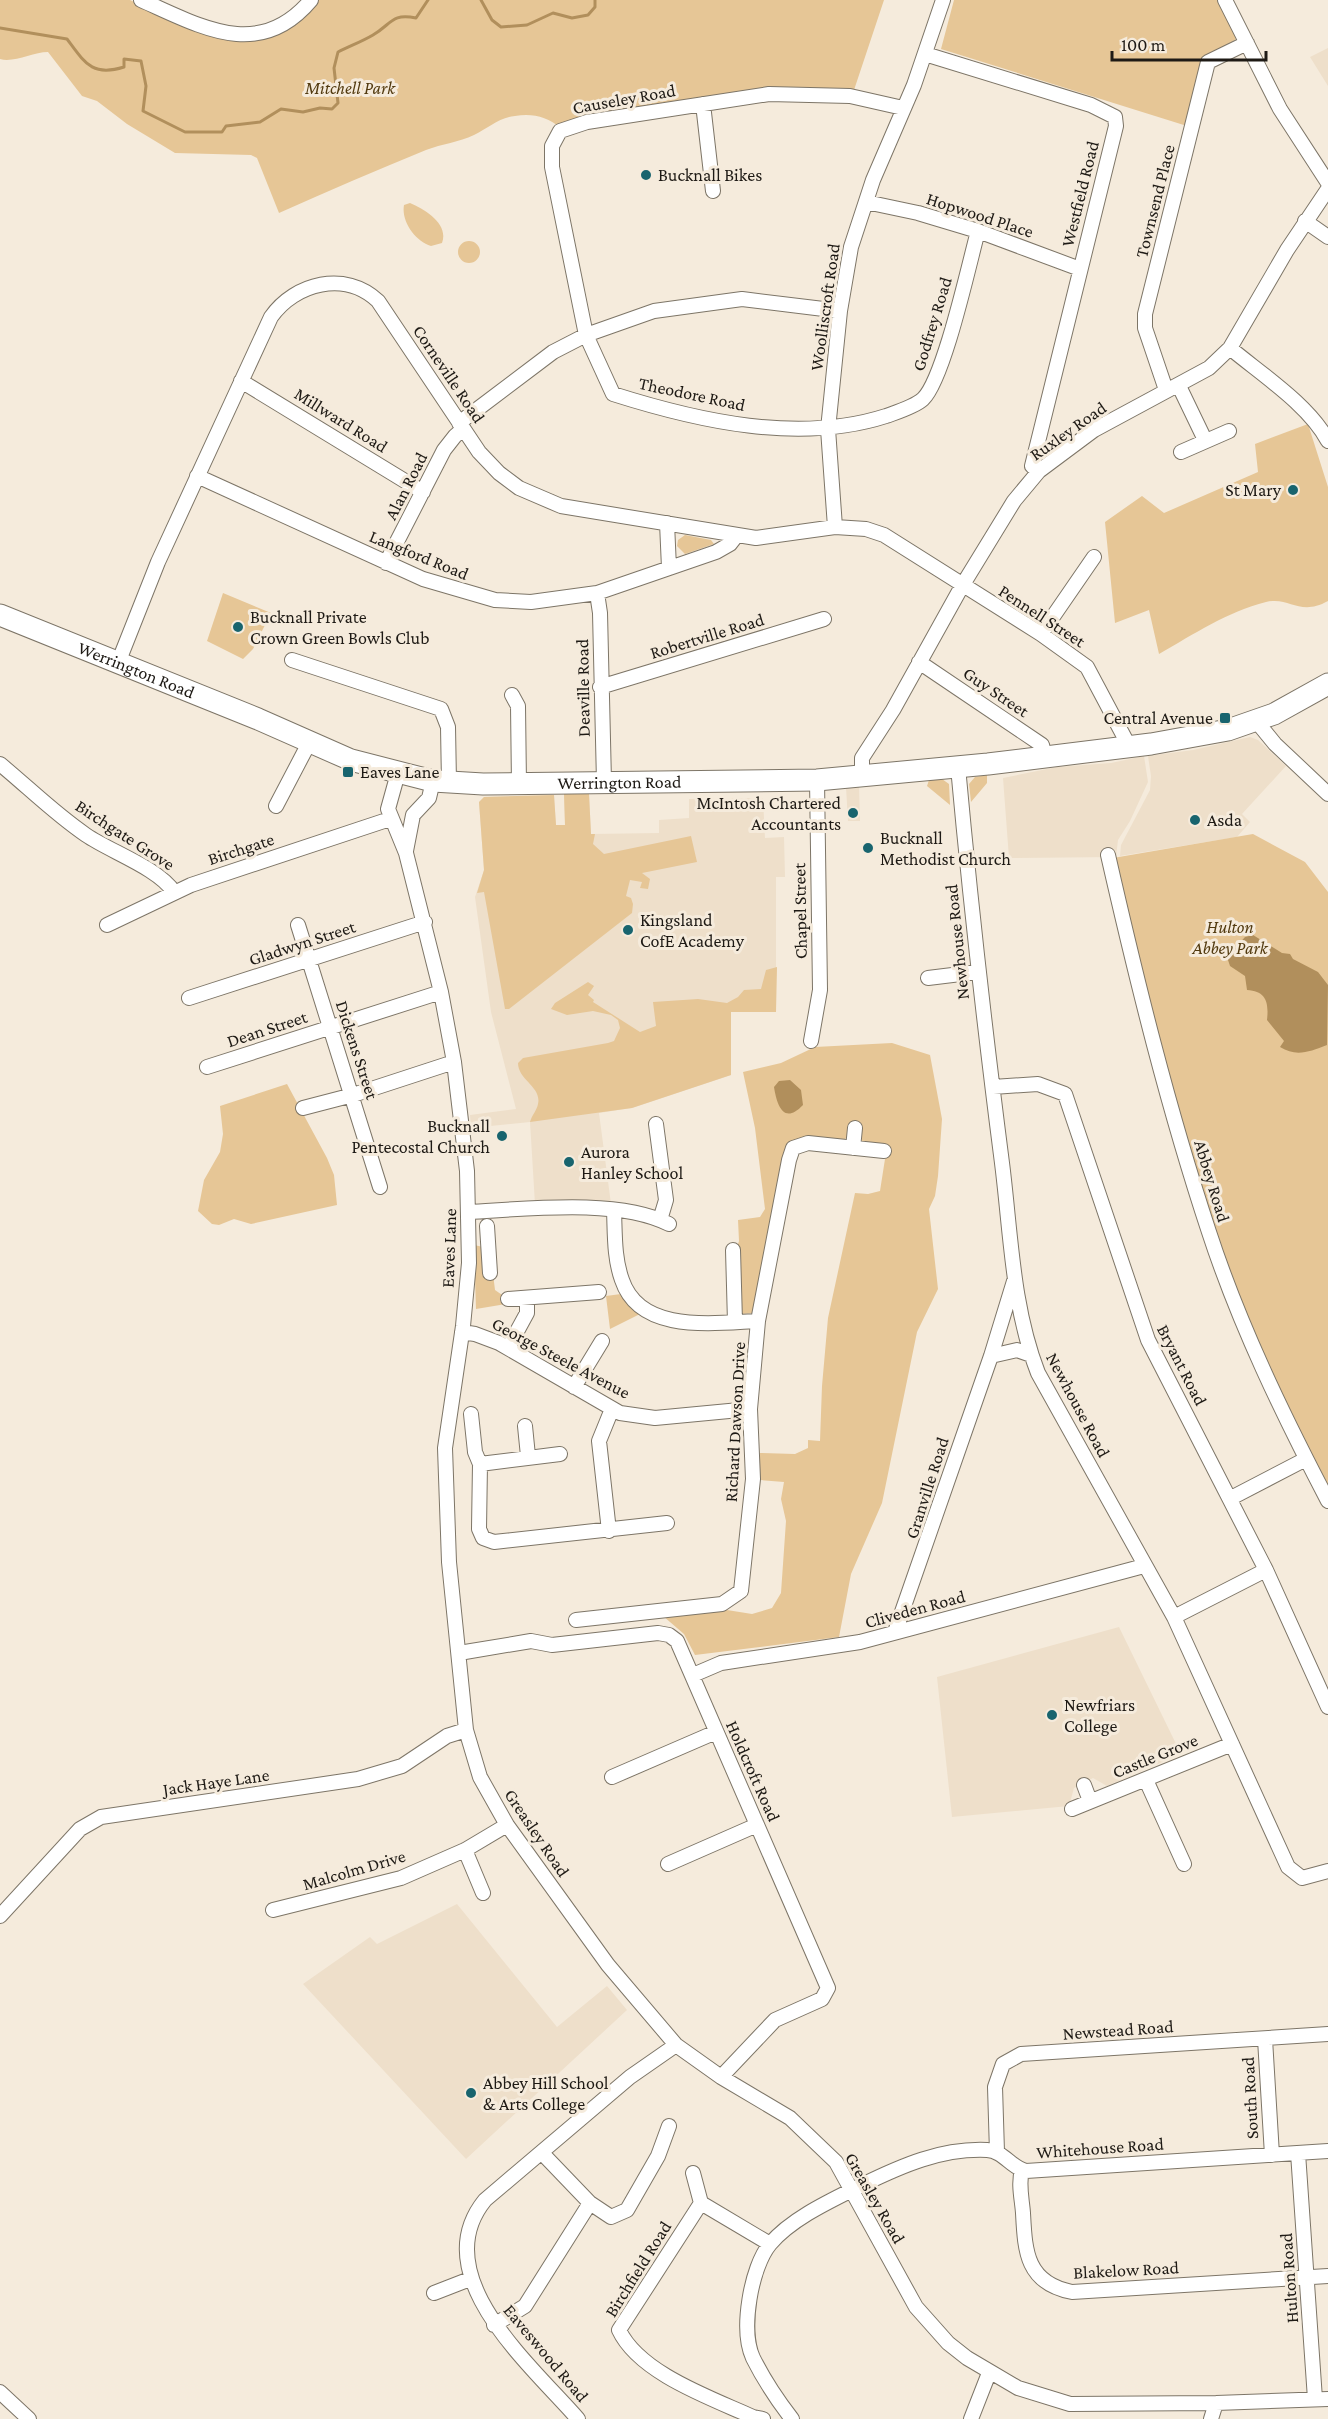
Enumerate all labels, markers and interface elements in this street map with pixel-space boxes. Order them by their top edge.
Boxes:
scale bar [1112,24,1266,62]
text: 100 m [1121,35,1166,55]
park label: Mitchell Park [304,78,396,98]
street label: Causeley Road [571,80,678,118]
street label: Westfield Road [1057,139,1103,249]
street label: Townsend Place [1131,142,1179,260]
place label: Bucknall Bikes [658,165,762,185]
marker: Bucknall Bikes [639,168,653,182]
street label: Hopwood Place [924,188,1036,242]
street label: Woolliscroft Road [806,242,844,372]
street label: Godfrey Road [908,274,956,373]
street label: Corneville Road [409,321,489,427]
street label: Theodore Road [637,373,748,415]
street label: Millward Road [291,383,392,457]
street label: Ruxley Road [1026,397,1110,465]
street label: Alan Road [381,449,432,523]
place label: St Mary [1225,480,1282,500]
marker: St Mary [1286,483,1300,497]
street label: Langford Road [366,526,472,584]
street label: Pennell Street [995,581,1090,652]
place label: Bucknall Private Crown Green Bowls Club [250,607,429,648]
street label: Robertville Road [647,609,767,663]
marker: Bucknall Private Crown Green Bowls Club [231,620,245,634]
street label: Werrington Road [75,638,198,703]
street label: Deaville Road [572,638,594,737]
street label: Guy Street [959,663,1033,722]
place label: Central Avenue [1103,708,1213,728]
marker: Central Avenue [1218,711,1232,725]
place label: Eaves Lane [360,762,439,782]
marker: Eaves Lane [341,765,355,779]
street label: Werrington Road [557,772,682,793]
place label: McIntosh Chartered Accountants [696,793,842,834]
street label: Birchgate Grove [72,796,178,874]
marker: McIntosh Chartered Accountants [846,806,860,820]
place label: Asda [1207,810,1242,830]
marker: Asda [1188,813,1202,827]
place label: Bucknall Methodist Church [880,828,1011,869]
street label: Birchgate [205,829,277,869]
marker: Bucknall Methodist Church [861,841,875,855]
street label: Chapel Street [789,862,811,959]
street label: Newhouse Road [941,883,973,1001]
place label: Kingsland CofE Academy [640,910,745,951]
street label: Gladwyn Street [246,916,359,970]
park label: Hulton Abbey Park [1191,917,1269,958]
marker: Kingsland CofE Academy [621,923,635,937]
street label: Dickens Street [332,998,383,1103]
street label: Dean Street [224,1006,311,1051]
place label: Bucknall Pentecostal Church [351,1116,490,1157]
marker: Bucknall Pentecostal Church [495,1129,509,1143]
street label: Abbey Road [1190,1138,1234,1225]
place label: Aurora Hanley School [581,1142,683,1183]
marker: Aurora Hanley School [562,1155,576,1169]
street label: Eaves Lane [438,1208,460,1288]
street label: George Steele Avenue [489,1313,633,1403]
street label: Bryant Road [1153,1321,1211,1409]
street label: Richard Dawson Drive [721,1341,749,1503]
street label: Newhouse Road [1042,1349,1114,1461]
street label: Granville Road [901,1434,953,1541]
street label: Cliveden Road [863,1586,968,1632]
place label: Newfriars College [1064,1695,1135,1736]
marker: Newfriars College [1045,1708,1059,1722]
street label: Holdcroft Road [722,1717,784,1825]
street label: Castle Grove [1109,1730,1201,1782]
street label: Jack Haye Lane [159,1765,271,1800]
street label: Greasley Road [500,1785,574,1881]
street label: Malcolm Drive [300,1846,408,1894]
street label: Newstead Road [1062,2016,1175,2044]
street label: South Road [1238,2056,1262,2140]
place label: Abbey Hill School & Arts College [483,2073,609,2114]
marker: Abbey Hill School & Arts College [464,2086,478,2100]
street label: Whitehouse Road [1036,2134,1165,2162]
street label: Greasley Road [841,2149,909,2247]
street label: Birchfield Road [601,2217,676,2321]
street label: Hulton Road [1276,2232,1302,2324]
street label: Blakelow Road [1073,2257,1180,2283]
street label: Eaveswood Road [499,2300,593,2406]

